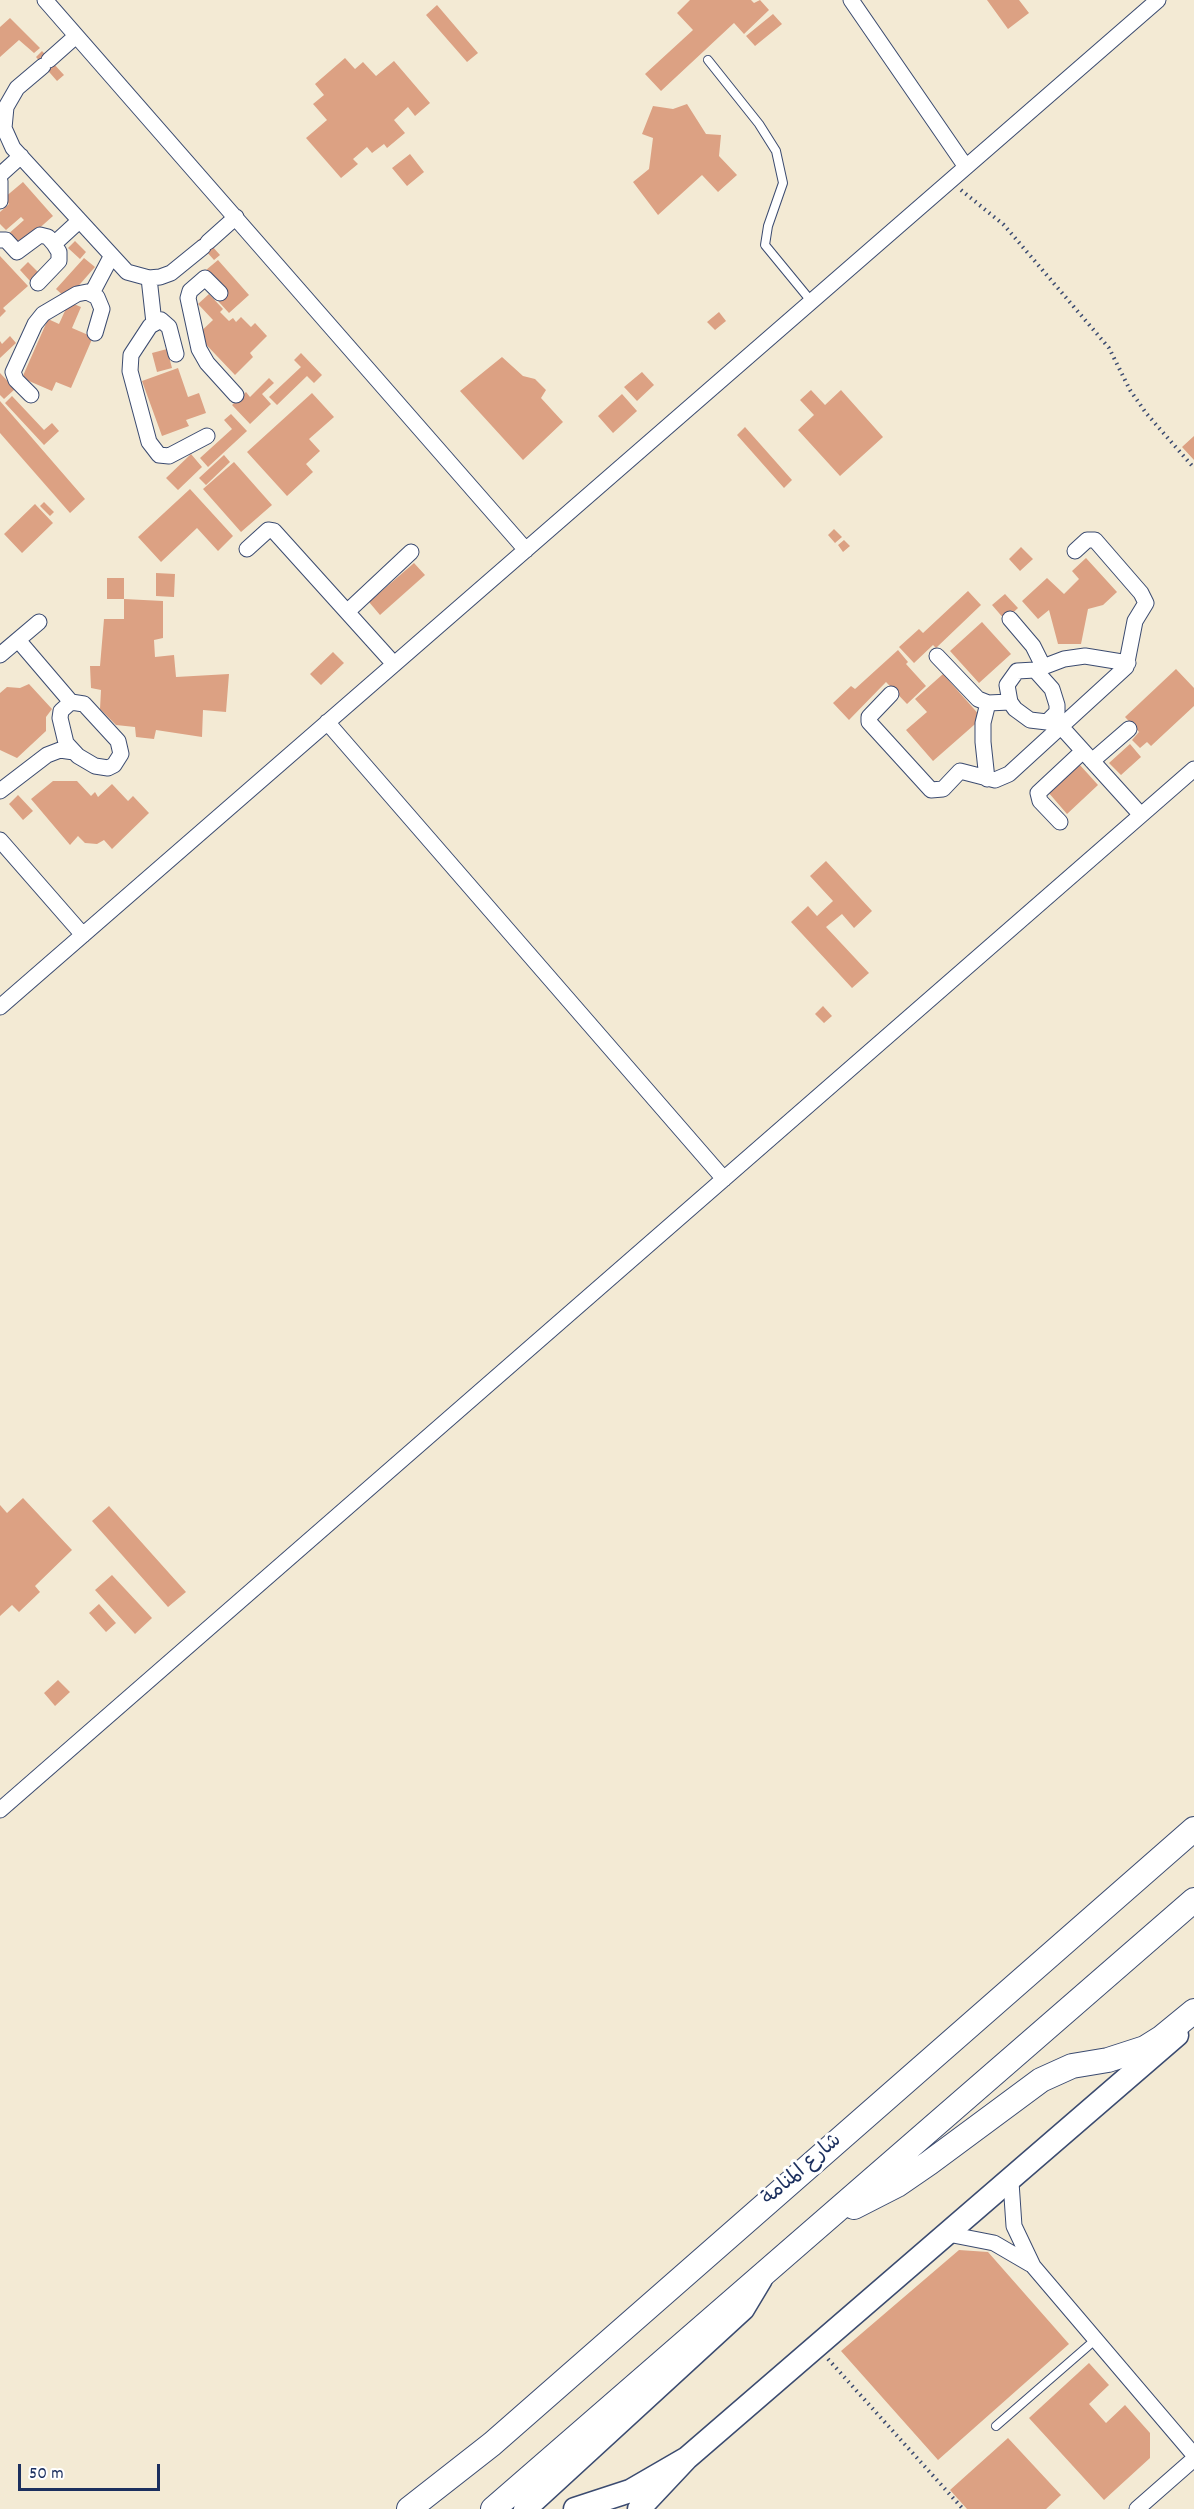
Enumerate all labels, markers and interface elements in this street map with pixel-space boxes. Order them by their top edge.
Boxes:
street label: شارع المنامة [758,2130,848,2212]
scale bar [21,2452,164,2490]
text: 50 m [29,2462,64,2487]

